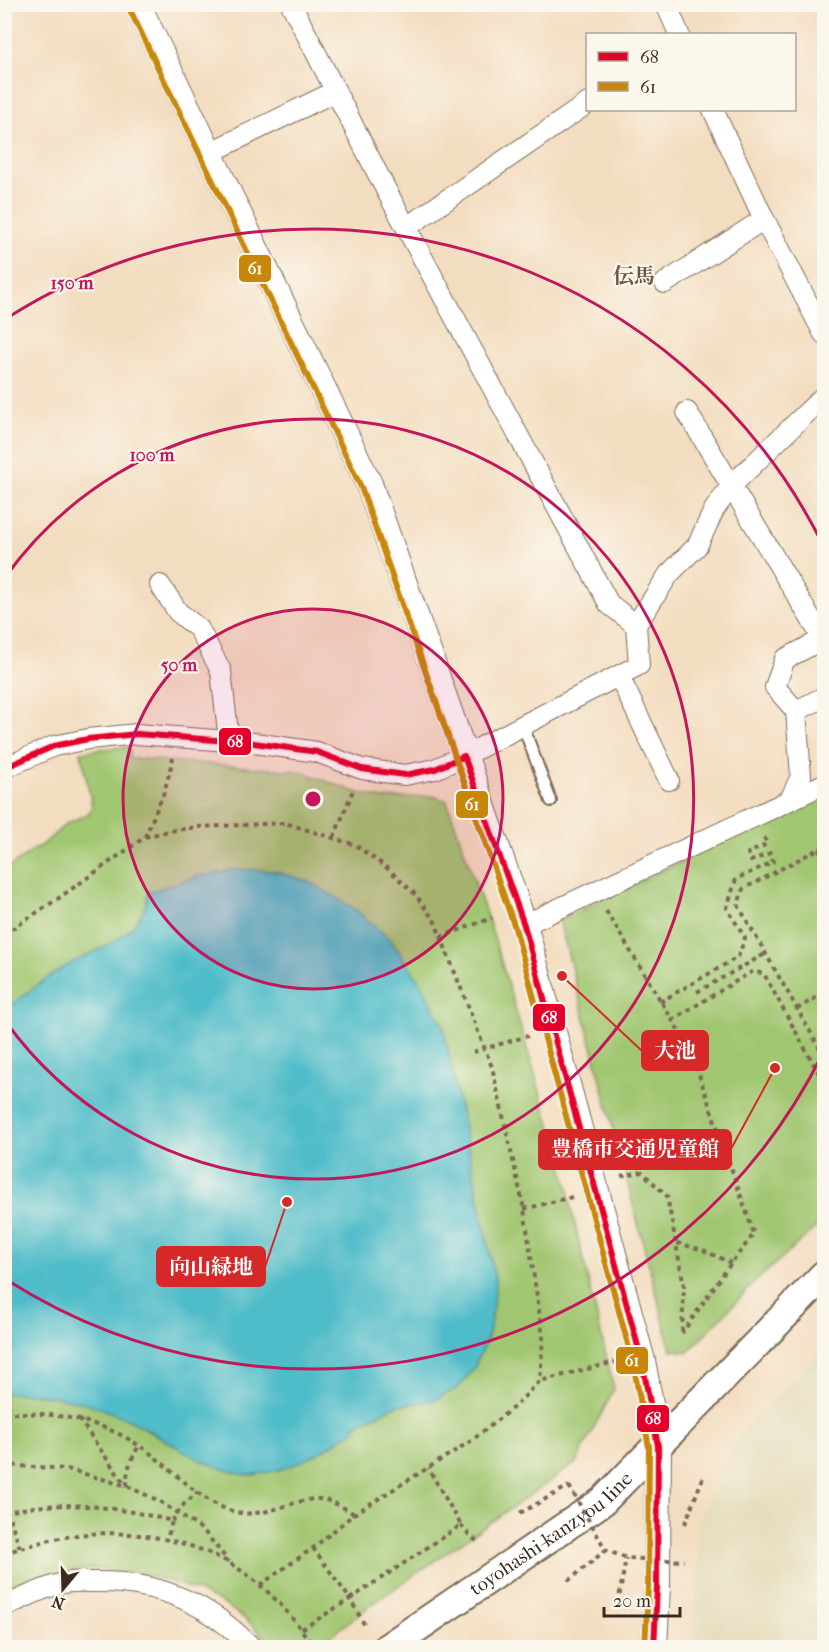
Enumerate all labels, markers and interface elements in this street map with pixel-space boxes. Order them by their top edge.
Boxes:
legend [586,33,796,111]
text: 68 [640,47,659,68]
text: 61 [640,77,656,98]
line badge: 61 [238,254,272,283]
text: 61 [248,259,262,278]
district label: 伝馬 [613,264,655,288]
text: 150 m [51,273,94,294]
text: 100 m [129,445,176,466]
text: 50 m [161,655,198,676]
line badge: 68 [218,727,252,756]
text: 68 [227,732,243,751]
centre of rings [303,789,323,809]
line badge: 61 [455,790,489,819]
text: 61 [465,795,479,814]
line badge: 68 [532,1003,566,1032]
text: 68 [541,1008,557,1027]
callout: 大池 [642,1031,708,1070]
text: 大池 [654,1039,696,1063]
callout: 豊橋市交通児童館 [539,1130,731,1169]
text: 豊橋市交通児童館 [551,1137,719,1161]
callout: 向山緑地 [157,1247,265,1286]
text: 向山緑地 [169,1255,253,1279]
line badge: 61 [615,1346,649,1375]
text: 61 [625,1351,639,1370]
line badge: 68 [636,1404,670,1433]
text: 68 [645,1409,661,1428]
street label: toyohashi-kanzyou line [465,1467,637,1600]
north arrow [33,1559,93,1619]
scale bar [604,1580,680,1618]
text: N [49,1591,67,1614]
text: 20 m [613,1591,651,1612]

